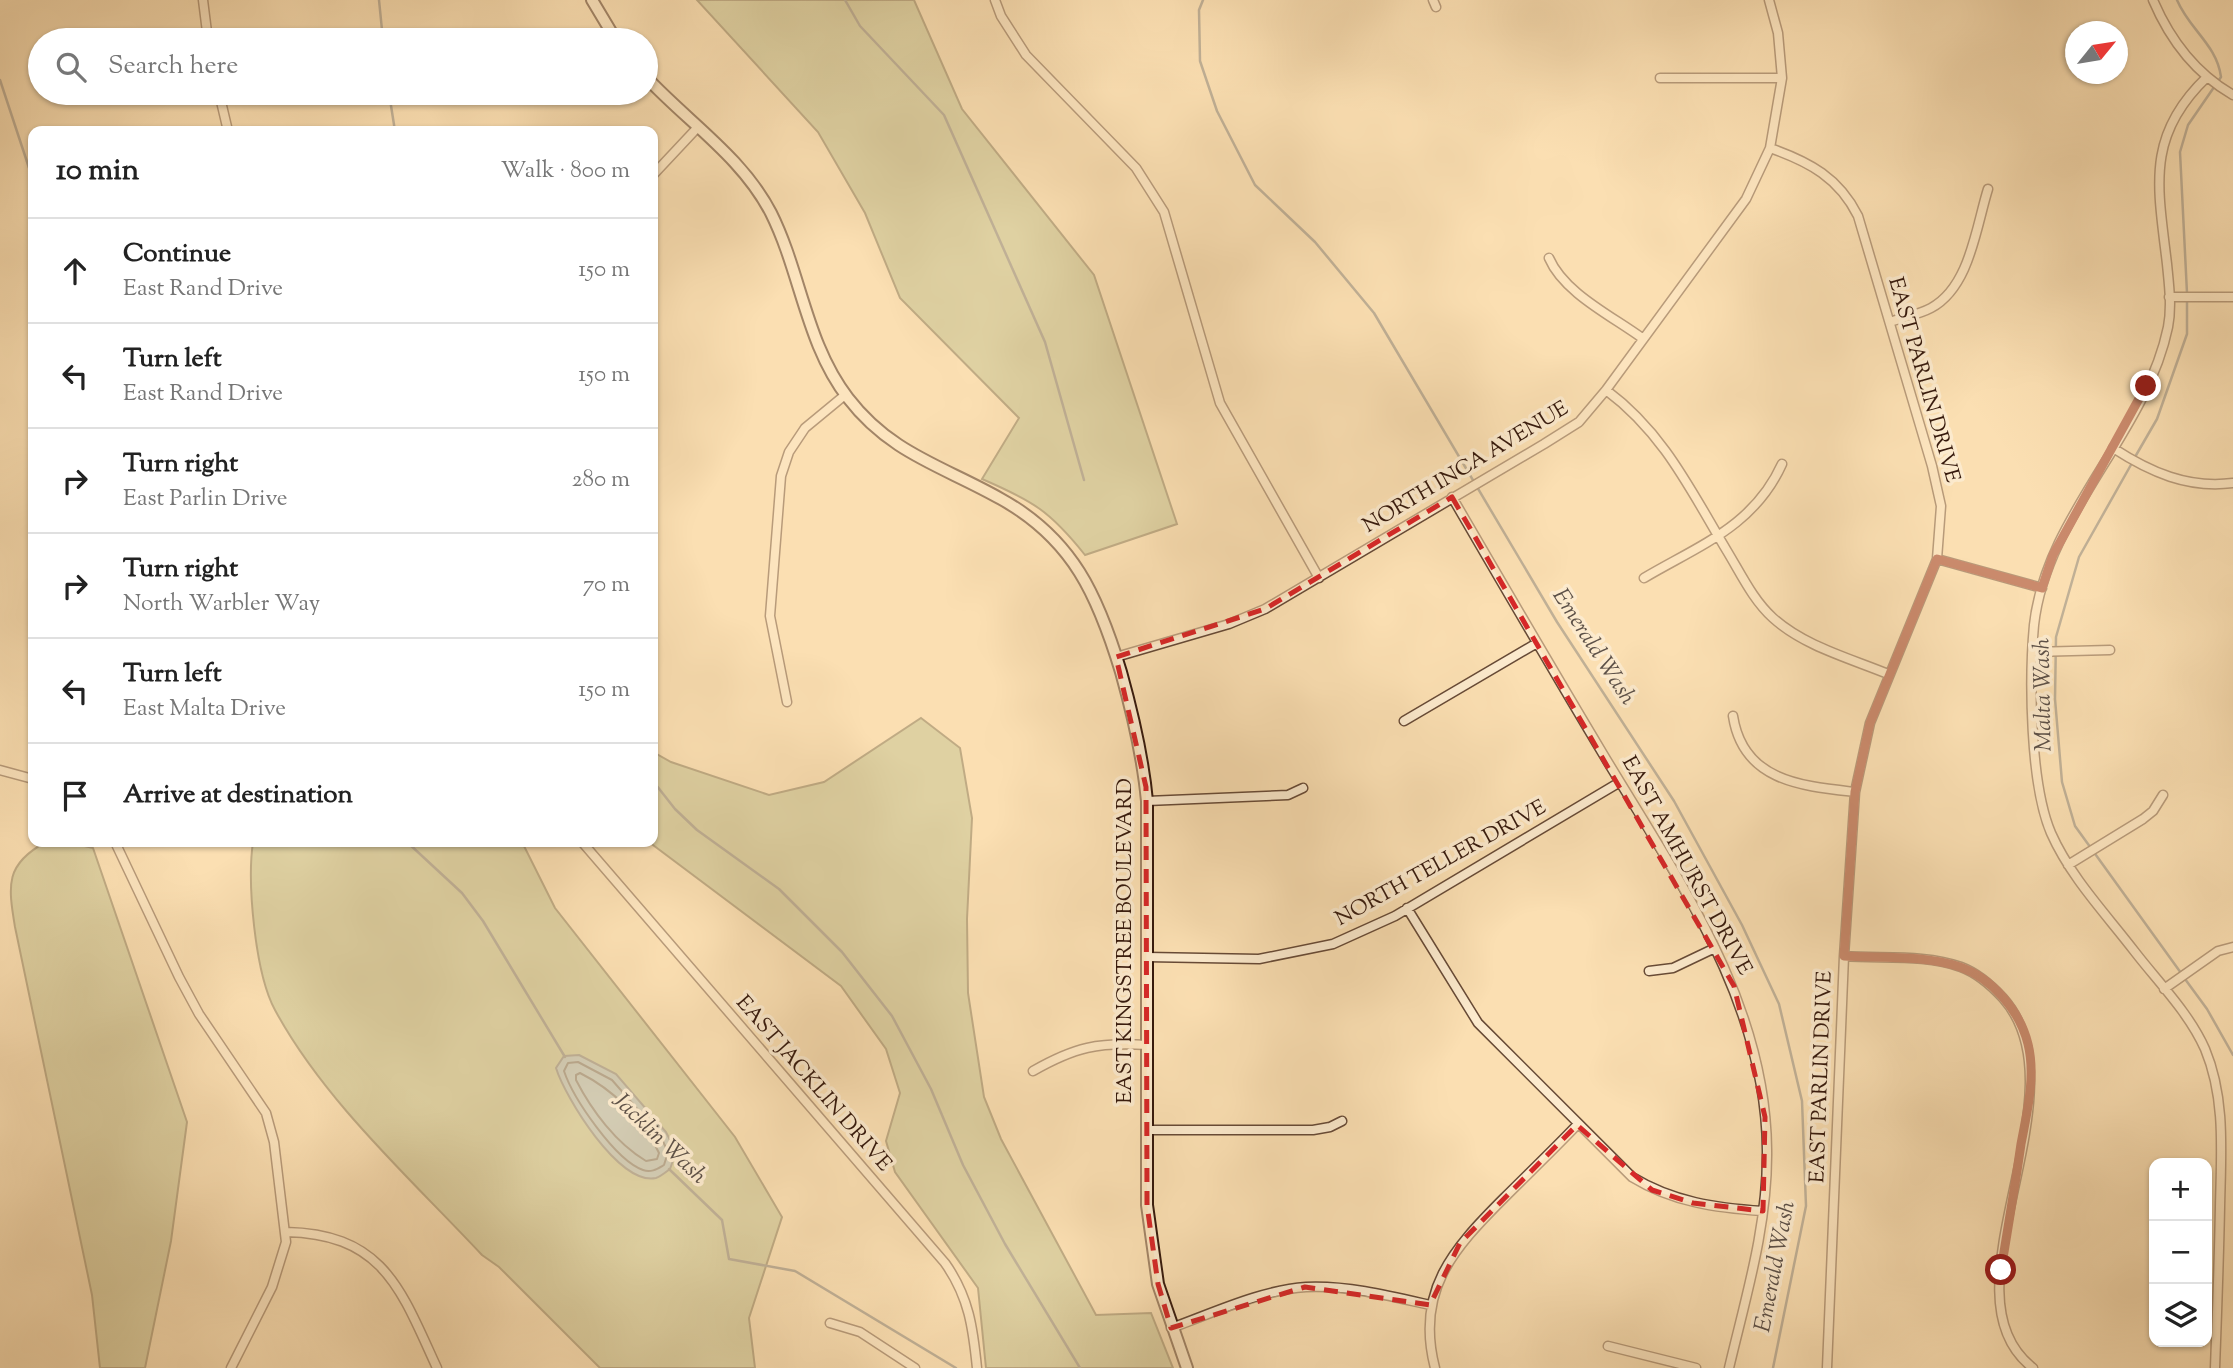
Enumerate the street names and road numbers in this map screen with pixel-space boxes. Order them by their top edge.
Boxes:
street label: EAST PARLIN DRIVE [1879,274,1967,486]
street label: NORTH INCA AVENUE [1357,394,1575,541]
street label: EAST AMHURST DRIVE [1613,751,1759,981]
street label: EAST KINGSTREE BOULEVARD [1111,778,1141,1104]
street label: NORTH TELLER DRIVE [1330,793,1552,935]
street label: EAST PARLIN DRIVE [1803,970,1841,1184]
street label: EAST JACKLIN DRIVE [728,989,898,1179]

